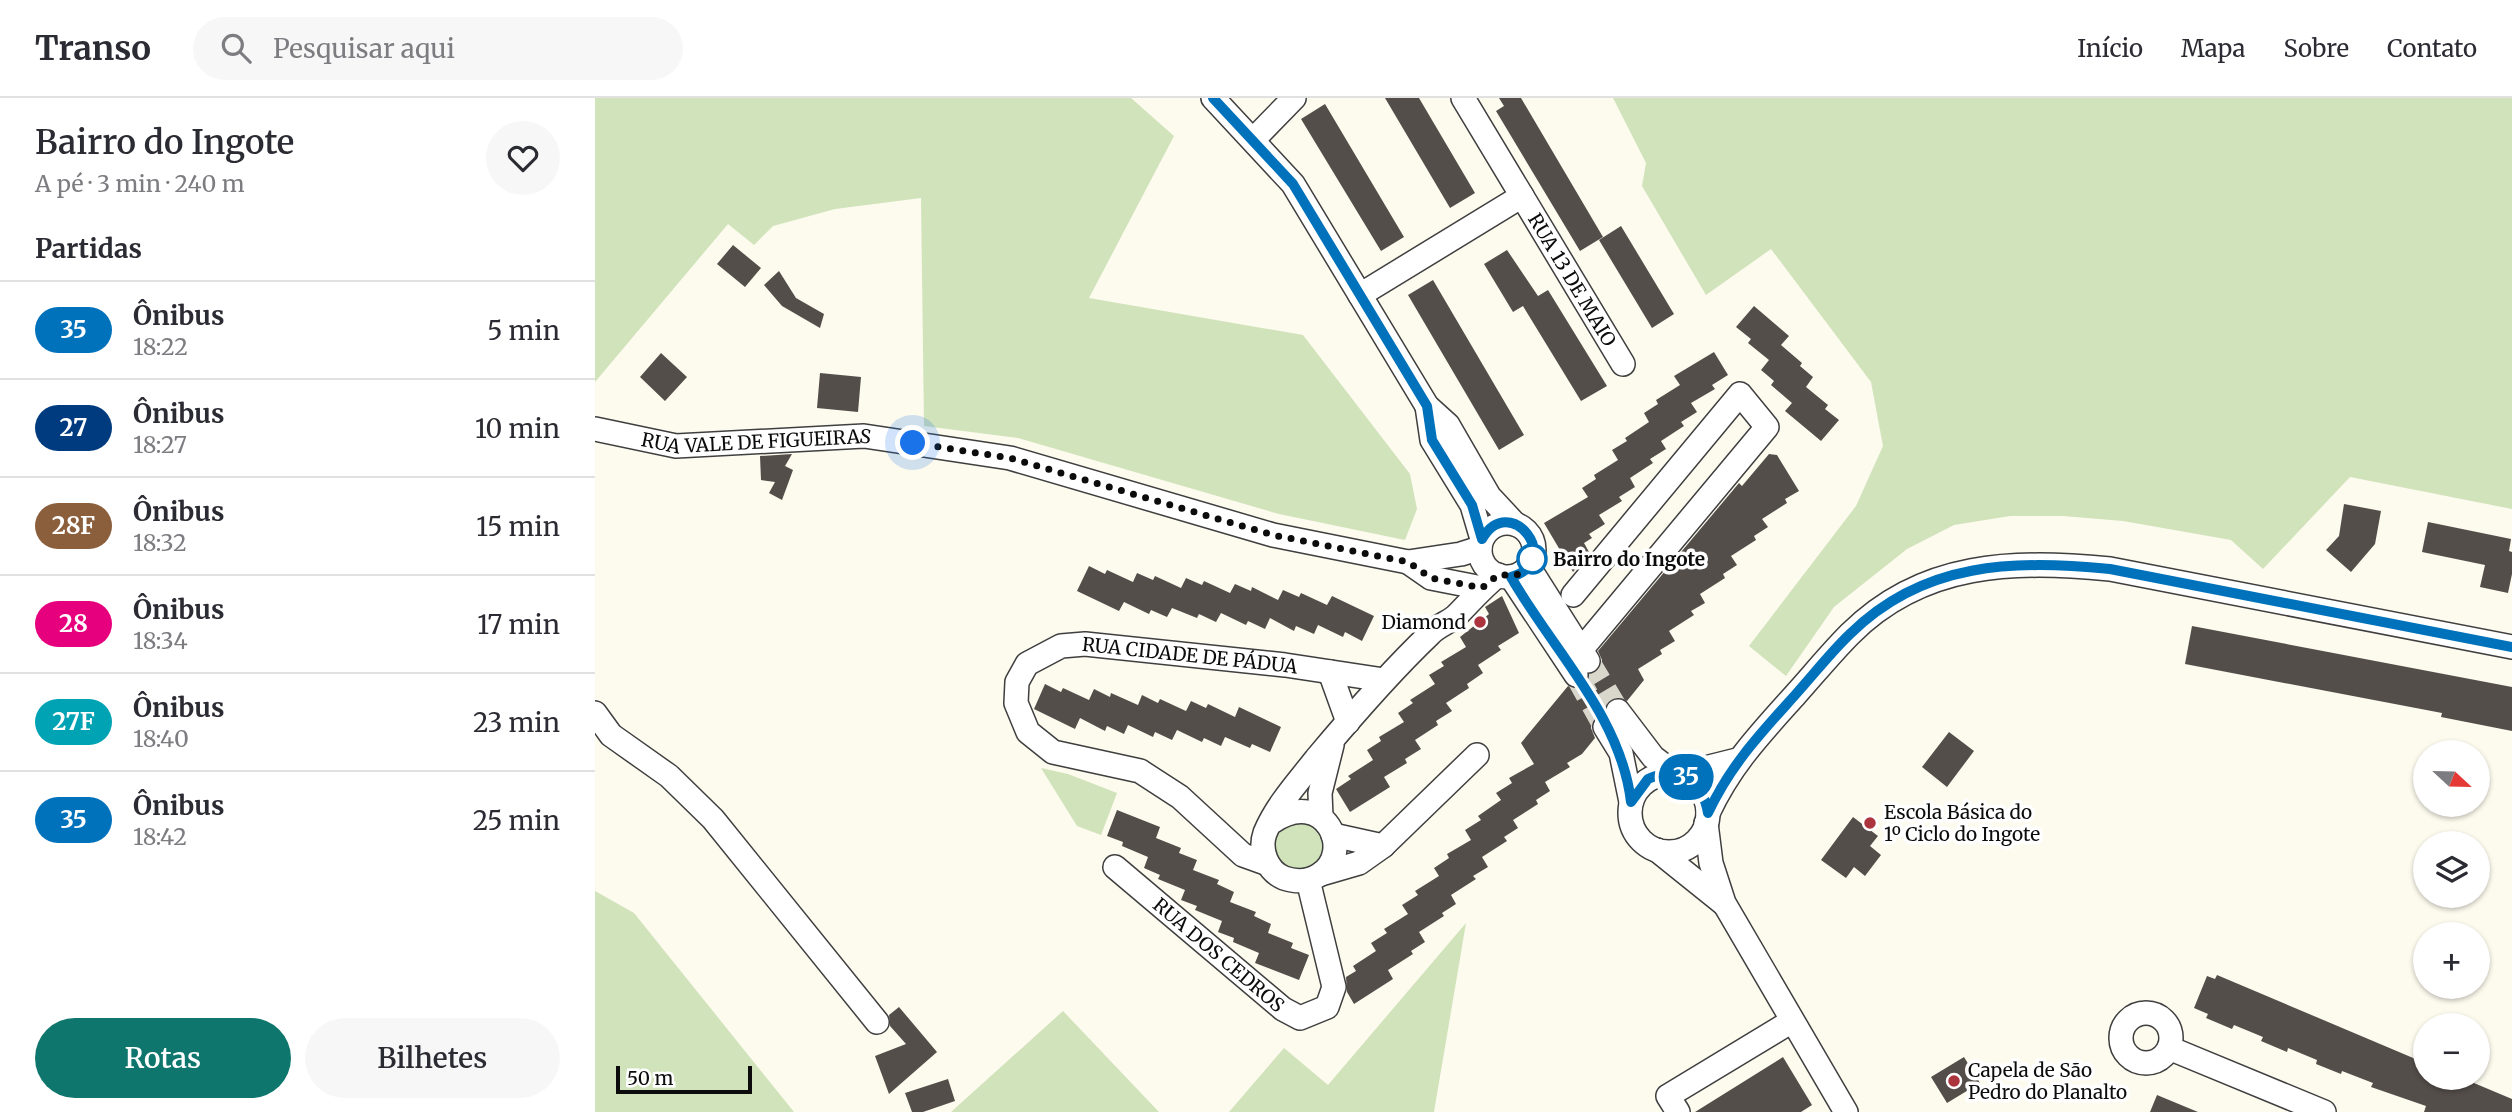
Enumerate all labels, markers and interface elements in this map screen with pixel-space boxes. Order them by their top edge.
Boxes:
search box [193,17,683,80]
text: Transo [35,28,151,69]
icon: search [217,29,255,67]
text: Pesquisar aqui [273,32,455,65]
text: Início [2077,33,2143,64]
text: Mapa [2181,33,2245,64]
text: Sobre [2283,33,2349,64]
text: Contato [2387,33,2477,64]
button: heart [486,121,560,195]
text: Bairro do Ingote [35,122,294,163]
text: A pé · 3 min · 240 m [35,169,245,198]
street label: RUA 13 DE MAIO [1523,209,1622,351]
text: Partidas [35,232,142,265]
text: Ônibus [133,299,224,332]
text: 35 [60,314,87,345]
text: 5 min [487,314,560,347]
text: 18:22 [133,332,188,361]
text: Ônibus [133,397,224,430]
text: 27 [60,412,87,443]
text: 10 min [475,412,560,445]
street label: RUA VALE DE FIGUEIRAS [639,424,873,459]
your location [895,425,930,460]
text: 18:27 [133,430,187,459]
text: Ônibus [133,495,224,528]
text: 28F [52,510,95,541]
text: 15 min [476,510,560,543]
text: 18:32 [133,528,187,557]
marker: Bairro do Ingote [1517,544,1547,574]
place label: Bairro do Ingote [1553,547,1705,571]
text: Ônibus [133,593,224,626]
text: 28 [59,608,88,639]
text: 17 min [477,608,560,641]
place label: Diamond [1381,610,1466,634]
marker: Diamond [1472,614,1488,630]
text: 18:34 [133,626,188,655]
street label: RUA CIDADE DE PÁDUA [1081,632,1300,679]
text: Ônibus [133,691,224,724]
text: 27F [52,706,95,737]
text: 23 min [473,706,560,739]
text: 18:40 [133,724,189,753]
north arrow [2413,740,2490,817]
map controls [2413,740,2490,1090]
line badge: 35 [1655,754,1717,800]
text: 35 [1673,761,1699,792]
text: Ônibus [133,789,224,822]
place label: Escola Básica do 1º Ciclo do Ingote [1884,800,2040,846]
text: 35 [60,804,87,835]
text: 25 min [473,804,560,837]
marker: Escola Básica do 1º Ciclo do Ingote [1862,815,1878,831]
text: 18:42 [133,822,187,851]
button: layers [2413,831,2490,908]
street label: RUA DOS CEDROS [1148,893,1289,1017]
button: + [2413,922,2490,999]
button: − [2413,1013,2490,1090]
button: Rotas [35,1018,291,1098]
button: Bilhetes [305,1018,560,1098]
place label: Capela de São Pedro do Planalto [1968,1058,2127,1104]
scale bar [616,1063,753,1095]
text: 50 m [627,1066,673,1090]
marker: Capela de São Pedro do Planalto [1946,1073,1962,1089]

